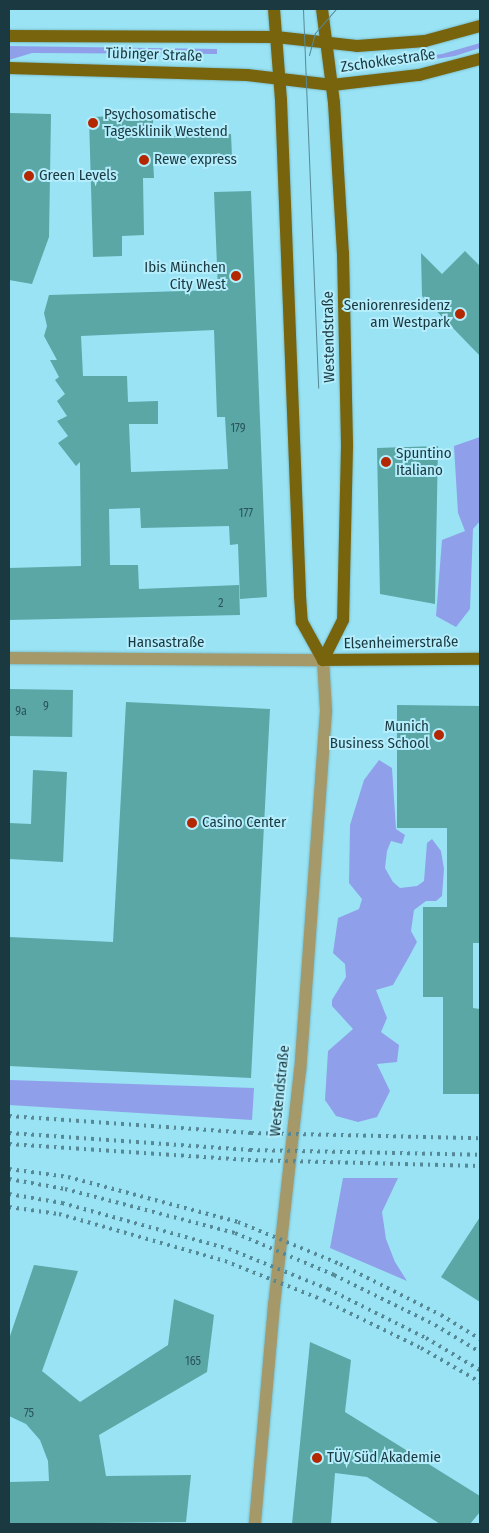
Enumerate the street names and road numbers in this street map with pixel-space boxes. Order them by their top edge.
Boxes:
street label: Tübinger Straße [105,44,203,66]
street label: Zschokkestraße [339,45,437,77]
street label: Westendstraße [319,291,339,383]
street label: Elsenheimerstraße [344,633,458,653]
street label: Hansastraße [128,634,204,652]
street label: Westendstraße [266,1044,294,1138]

